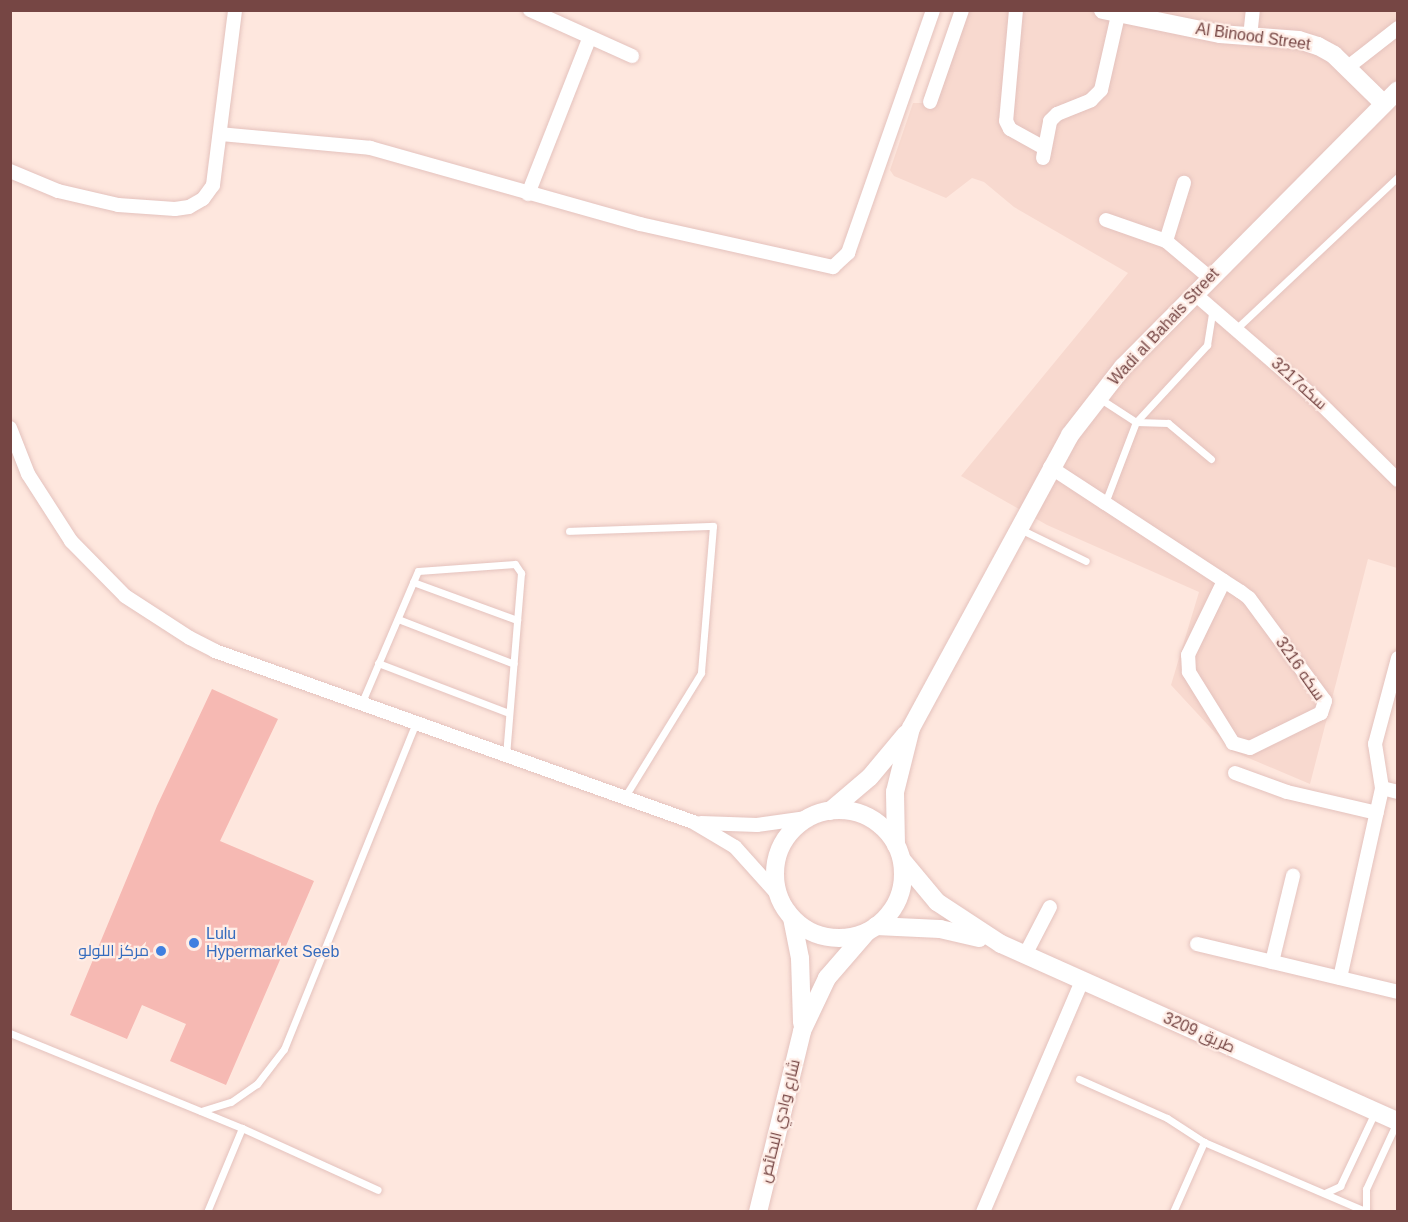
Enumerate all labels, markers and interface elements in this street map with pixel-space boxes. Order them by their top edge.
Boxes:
street label: Al Binood Street [1194,19,1312,55]
street label: Wadi al Bahais Street [1105,264,1223,390]
street label: سكه3217 [1267,354,1331,414]
street label: سكه 3216 [1271,634,1329,704]
place label: Lulu Hypermarket Seeb [206,924,339,962]
marker: Lulu Hypermarket Seeb [187,936,201,950]
place label: مركز اللولو [78,941,149,961]
marker: مركز اللولو [154,944,168,958]
street label: طريق 3209 [1160,1009,1238,1057]
street label: شارع وادي البحائص [755,1057,805,1185]

